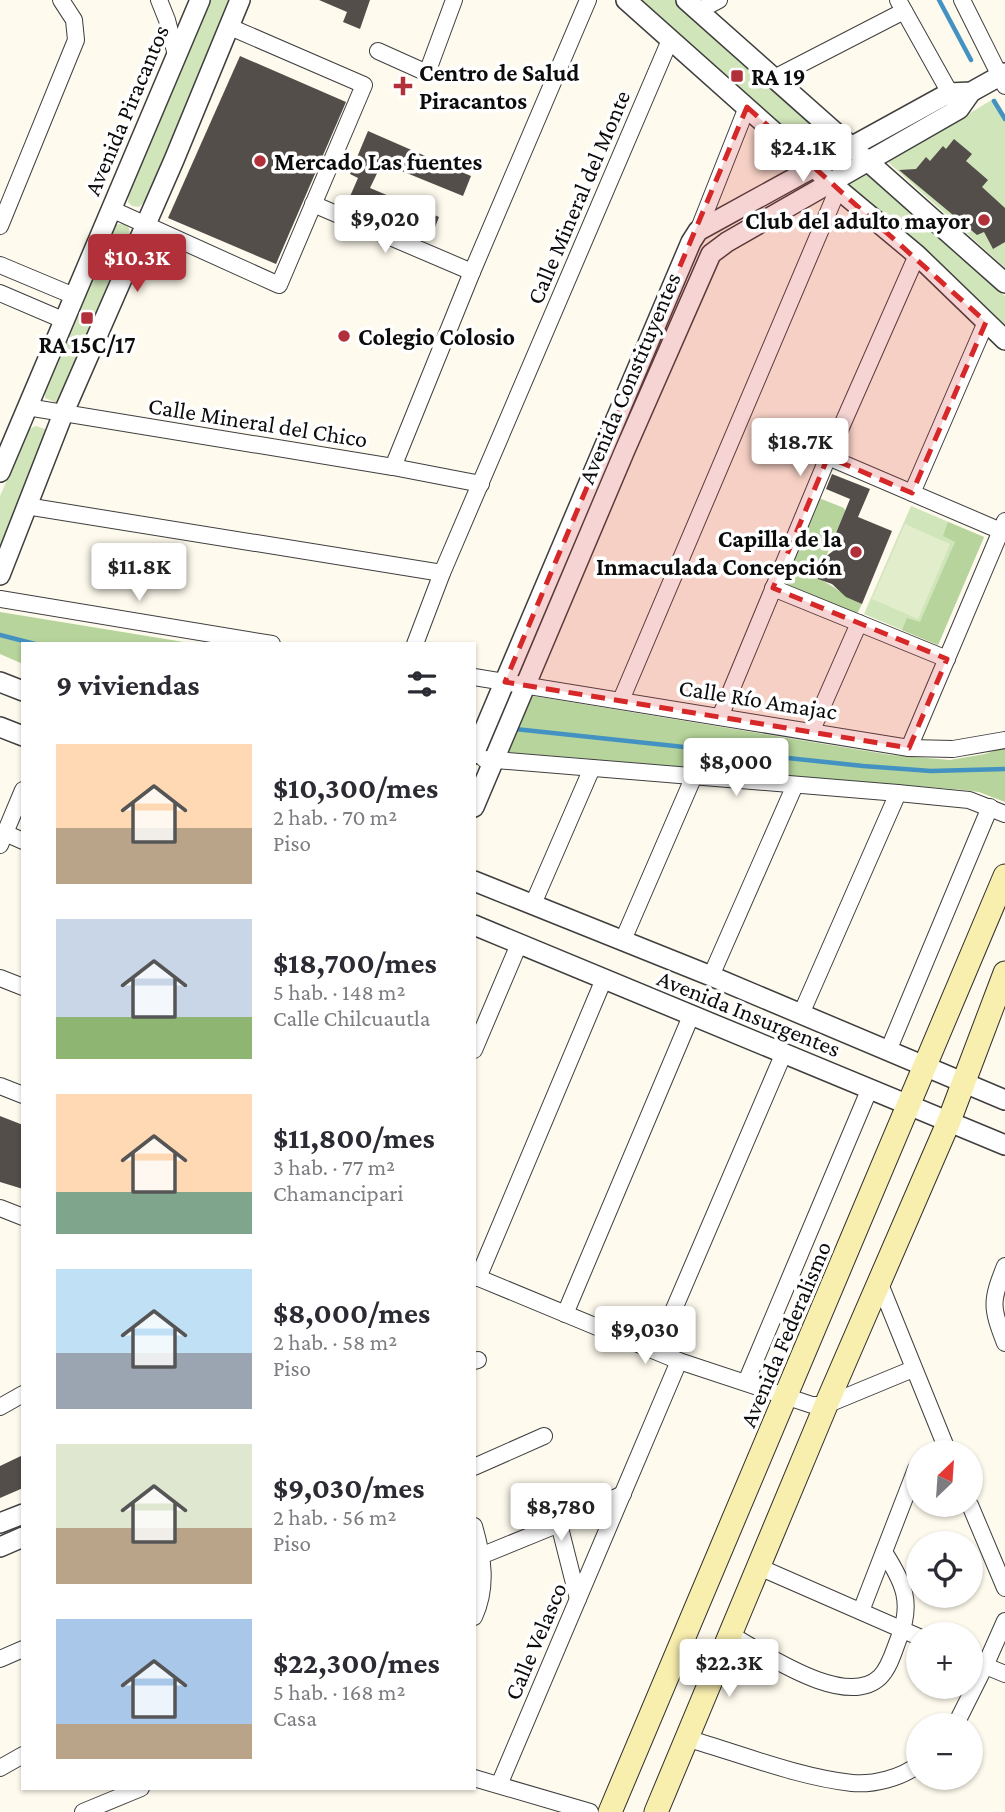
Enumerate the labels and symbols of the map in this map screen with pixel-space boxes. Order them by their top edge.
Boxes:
street label: Avenida Piracantos [78,21,174,199]
place label: Centro de Salud Piracantos [419,59,579,114]
place label: RA 19 [751,63,806,90]
marker: RA 19 [729,68,745,84]
marker: Centro de Salud Piracantos [393,76,413,96]
street label: Calle Mineral del Monte [521,86,635,308]
pin: $24.1K [746,124,860,184]
place label: Mercado Las fuentes [274,148,483,175]
marker: Mercado Las fuentes [252,153,268,169]
pin: $9,020 [328,196,442,255]
place label: Club del adulto mayor [745,207,970,234]
marker: Club del adulto mayor [976,212,992,228]
pin: $10.3K [80,234,194,294]
street label: Avenida Constituyentes [572,268,686,488]
marker: RA 15C/17 [79,310,95,326]
place label: Colegio Colosio [358,323,515,350]
marker: Colegio Colosio [336,328,352,344]
place label: RA 15C/17 [38,331,136,358]
street label: Calle Mineral del Chico [147,391,369,453]
pin: $18.7K [743,419,857,478]
place label: Capilla de la Inmaculada Concepción [596,525,842,580]
pin: $11.8K [82,544,196,603]
marker: Capilla de la Inmaculada Concepción [848,544,864,560]
street label: Calle Río Amajac [677,673,839,725]
pin: $8,000 [679,738,793,798]
street label: Avenida Insurgentes [654,964,844,1062]
street label: Avenida Federalismo [734,1237,836,1431]
pin: $9,030 [588,1306,702,1366]
north arrow [906,1440,984,1517]
pin: $8,780 [504,1484,618,1543]
street label: Calle Velasco [498,1578,572,1704]
pin: $22.3K [672,1640,786,1699]

